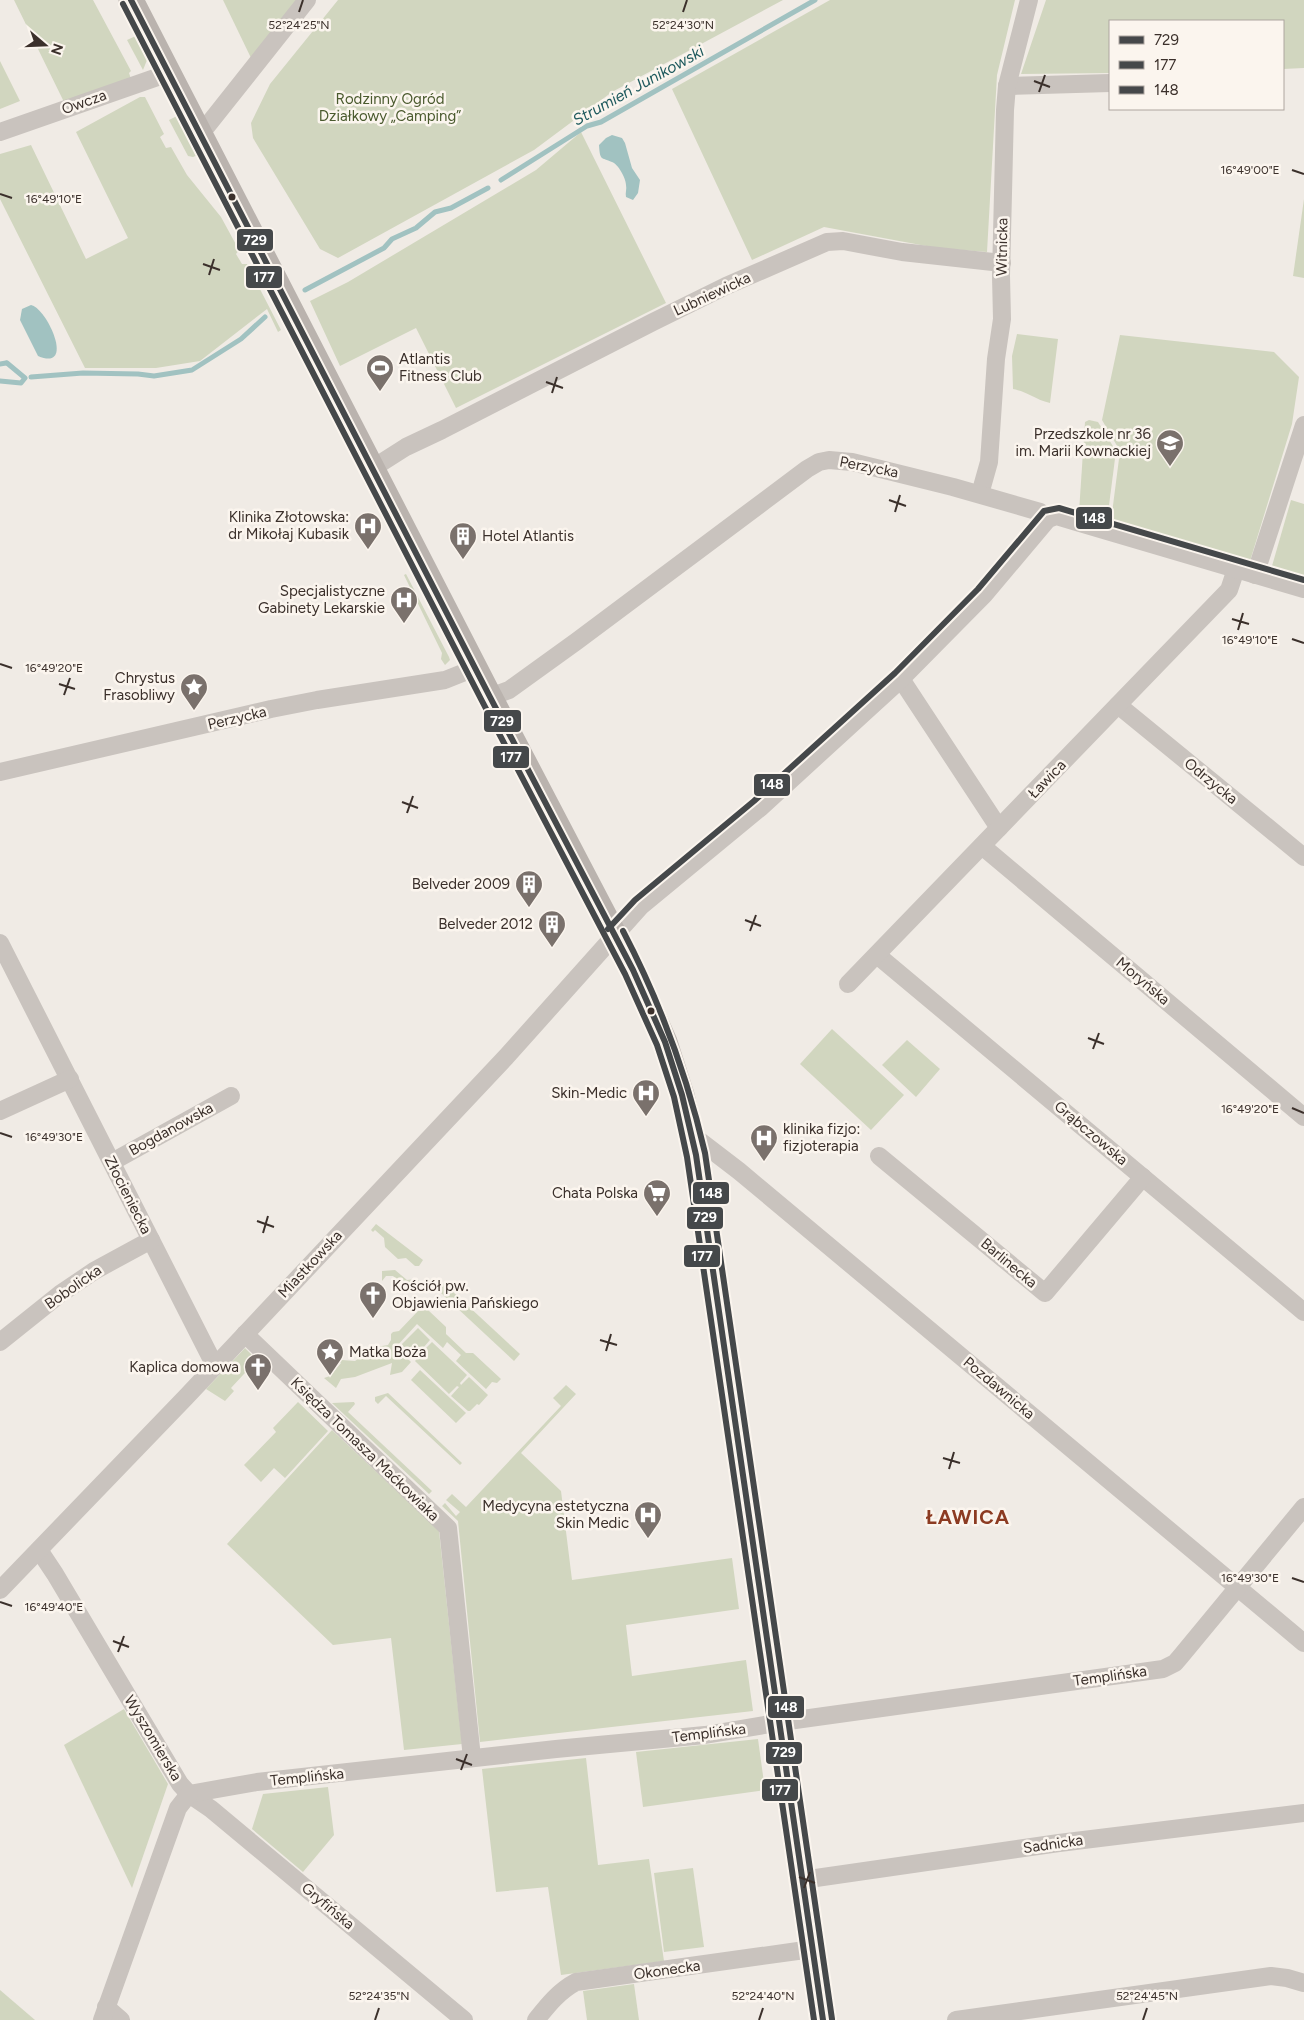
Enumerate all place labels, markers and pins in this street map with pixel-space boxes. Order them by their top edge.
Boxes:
unlabelled marker [227,192,237,202]
place label: Atlantis Fitness Club [399,350,482,385]
sports icon: Atlantis Fitness Club [365,353,395,392]
place label: Przedszkole nr 36 im. Marii Kownackiej [1015,425,1152,460]
school or university icon: Przedszkole nr 36 im. Marii Kownackiej [1155,428,1185,467]
place label: Klinika Złotowska: dr Mikołaj Kubasik [228,508,350,543]
hospital icon: Klinika Złotowska: dr Mikołaj Kubasik [353,511,383,550]
building icon: Hotel Atlantis [448,521,478,560]
place label: Hotel Atlantis [482,527,574,545]
place label: Specjalistyczne Gabinety Lekarskie [258,582,385,617]
hospital icon: Specjalistyczne Gabinety Lekarskie [389,585,419,624]
place label: Chrystus Frasobliwy [103,669,175,704]
place icon: Chrystus Frasobliwy [179,672,209,711]
building icon: Belveder 2009 [514,869,544,908]
place label: Belveder 2009 [412,875,510,893]
building icon: Belveder 2012 [537,909,567,948]
place label: Belveder 2012 [438,915,533,933]
unlabelled marker [646,1006,656,1016]
hospital icon: Skin-Medic [631,1078,661,1117]
place label: Skin-Medic [551,1084,627,1102]
place label: klinika fizjo: fizjoterapia [783,1120,860,1155]
hospital icon: klinika fizjo: fizjoterapia [749,1123,779,1162]
supermarket icon: Chata Polska [642,1178,672,1217]
place label: Chata Polska [552,1184,638,1202]
place label: Kościół pw. Objawienia Pańskiego [392,1277,539,1312]
church icon: Kościół pw. Objawienia Pańskiego [358,1280,388,1319]
place icon: Matka Boża [315,1337,345,1376]
place label: Matka Boża [349,1343,426,1361]
church icon: Kaplica domowa [243,1352,273,1391]
place label: Kaplica domowa [129,1358,239,1376]
place label: Medycyna estetyczna Skin Medic [482,1497,629,1532]
hospital icon: Medycyna estetyczna Skin Medic [633,1500,663,1539]

